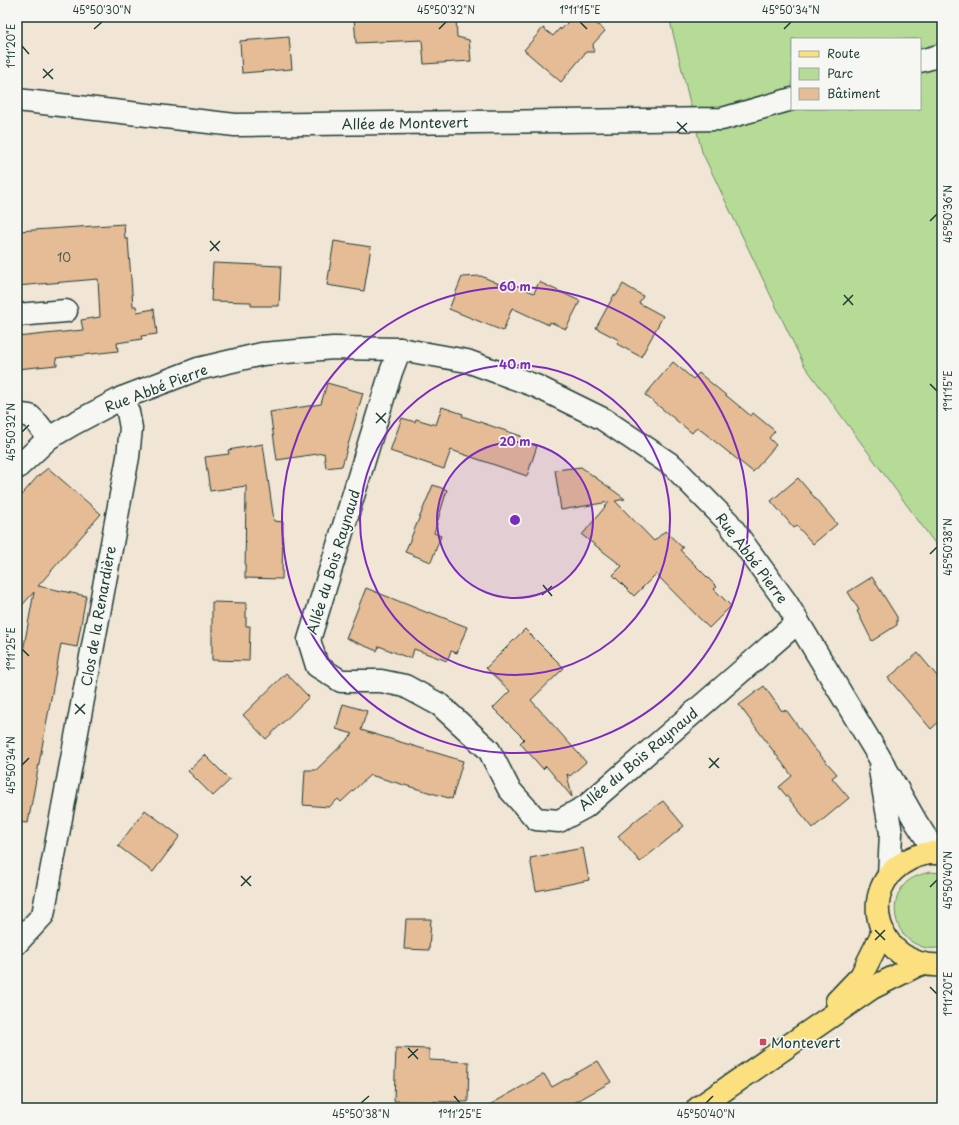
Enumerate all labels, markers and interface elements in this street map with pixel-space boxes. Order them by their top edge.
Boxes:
text: 45°50'30"N [73,2,131,17]
text: 45°50'32"N [417,2,475,17]
text: 1°11'15"E [559,2,601,17]
text: 45°50'34"N [762,2,820,17]
text: 1°11'20"E [3,24,18,68]
legend [791,38,921,110]
text: Route [827,44,860,62]
text: Parc [827,64,853,82]
text: Bâtiment [827,84,880,102]
street label: Allée de Montevert [341,111,469,135]
text: 45°50'36"N [940,185,955,243]
house number: 10 [57,248,71,266]
text: 60 m [499,277,531,295]
text: 40 m [499,355,531,373]
street label: Rue Abbé Pierre [102,359,210,417]
text: 1°11'15"E [940,370,955,412]
text: 45°50'32"N [3,403,18,461]
text: 20 m [499,432,531,450]
street label: Allée du Bois Raynaud [301,487,365,637]
street label: Rue Abbé Pierre [711,508,793,608]
centre of rings [508,513,522,527]
text: 45°50'38"N [940,518,955,576]
street label: Clos de la Renardière [75,544,121,688]
text: 1°11'25"E [3,627,18,671]
street label: Allée du Bois Raynaud [574,703,702,815]
text: 45°50'34"N [3,736,18,794]
text: 45°50'40"N [940,851,955,909]
text: 1°11'20"E [940,972,955,1016]
place label: Montevert [771,1032,841,1053]
marker: Montevert [758,1037,768,1047]
text: 45°50'38"N [332,1106,390,1121]
text: 1°11'25"E [438,1106,482,1121]
text: 45°50'40"N [677,1106,735,1121]

